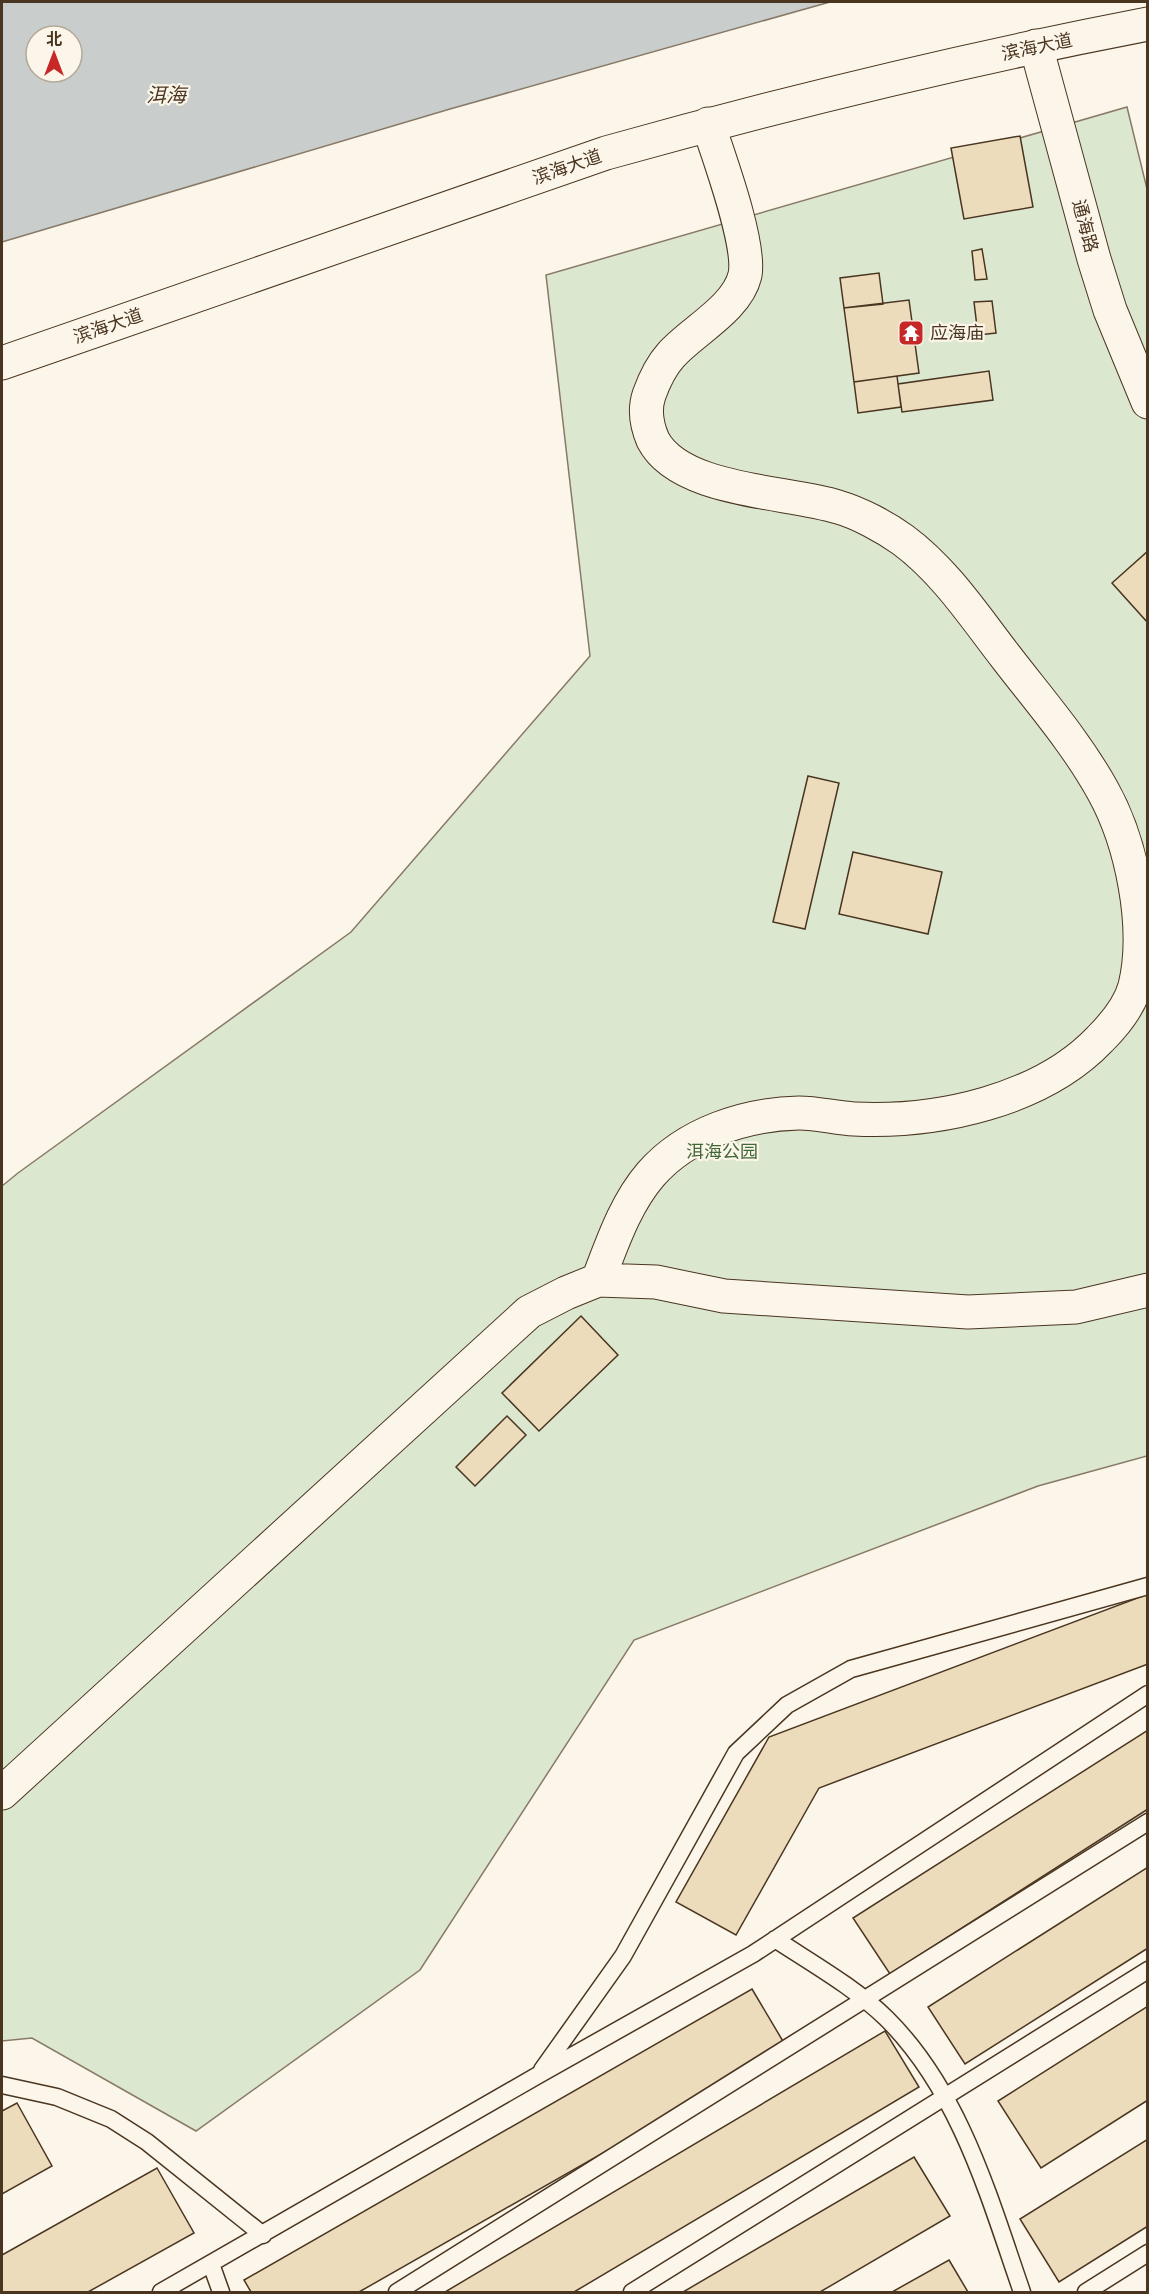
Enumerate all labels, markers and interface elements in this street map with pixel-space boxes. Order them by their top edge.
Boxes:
north arrow [24,24,84,84]
street label: 滨海大道 [1000,30,1075,65]
text: 北 [46,31,62,50]
water label: 洱海 [146,84,189,108]
street label: 滨海大道 [530,146,605,189]
street label: 通海路 [1067,197,1102,255]
street label: 滨海大道 [71,305,146,348]
temple icon: 应海庙 [896,318,926,348]
place label: 应海庙 [930,323,984,344]
park label: 洱海公园 [686,1142,758,1163]

